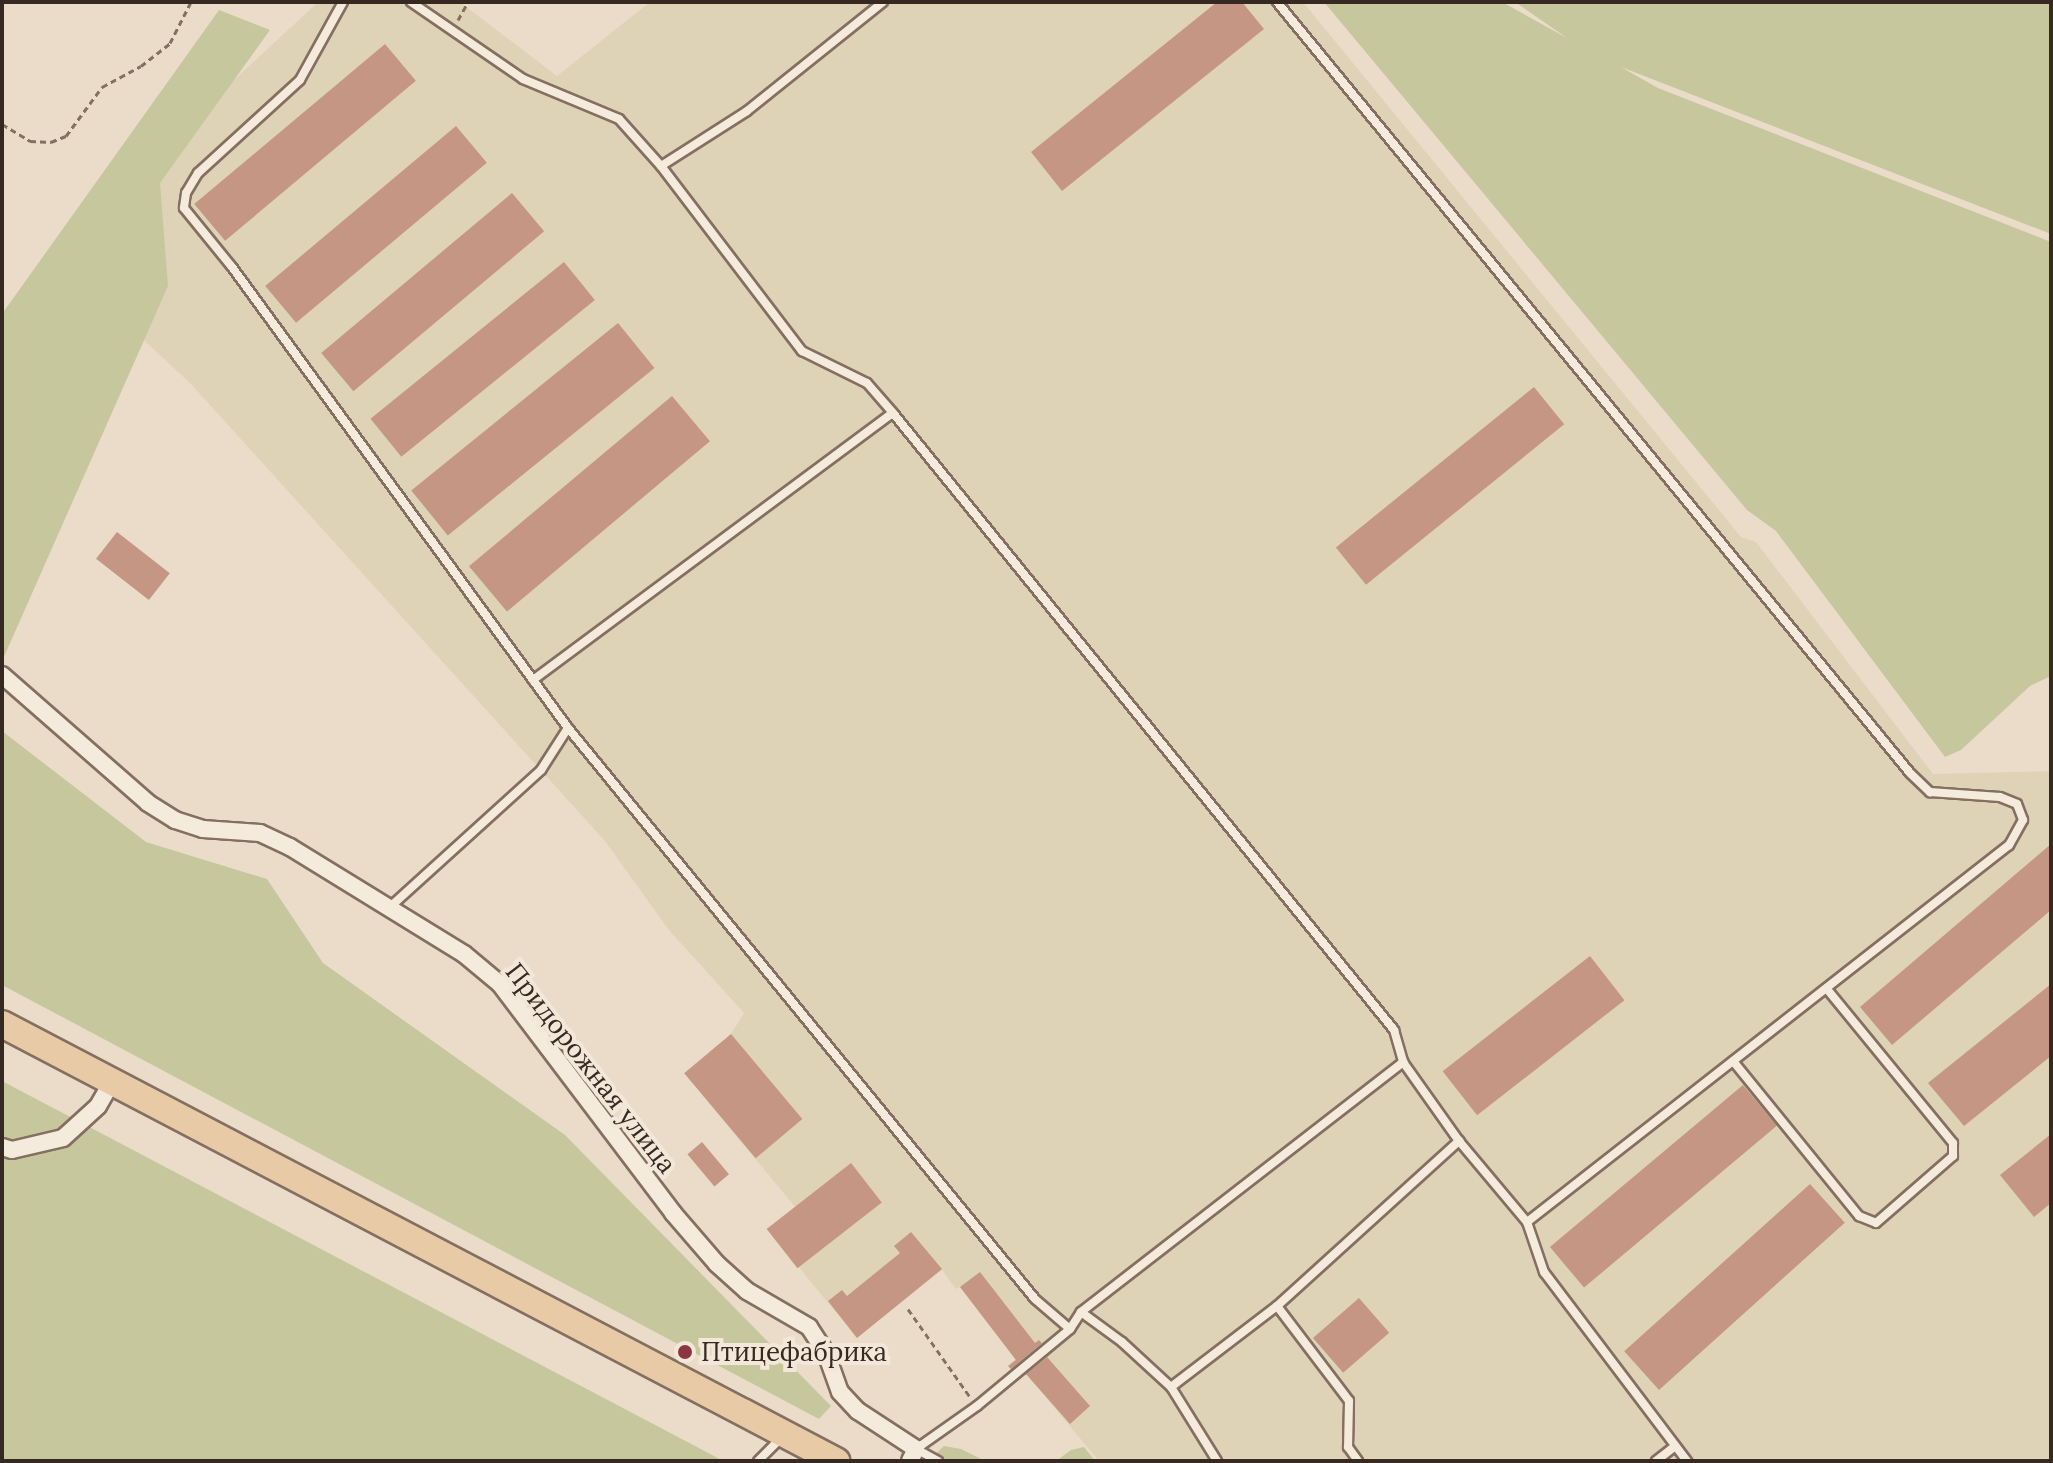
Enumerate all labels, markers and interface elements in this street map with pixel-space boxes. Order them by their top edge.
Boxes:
street label: Придорожная улица [499,957,683,1179]
place label: Птицефабрика [701,1336,887,1368]
marker: Птицефабрика [676,1343,694,1361]

